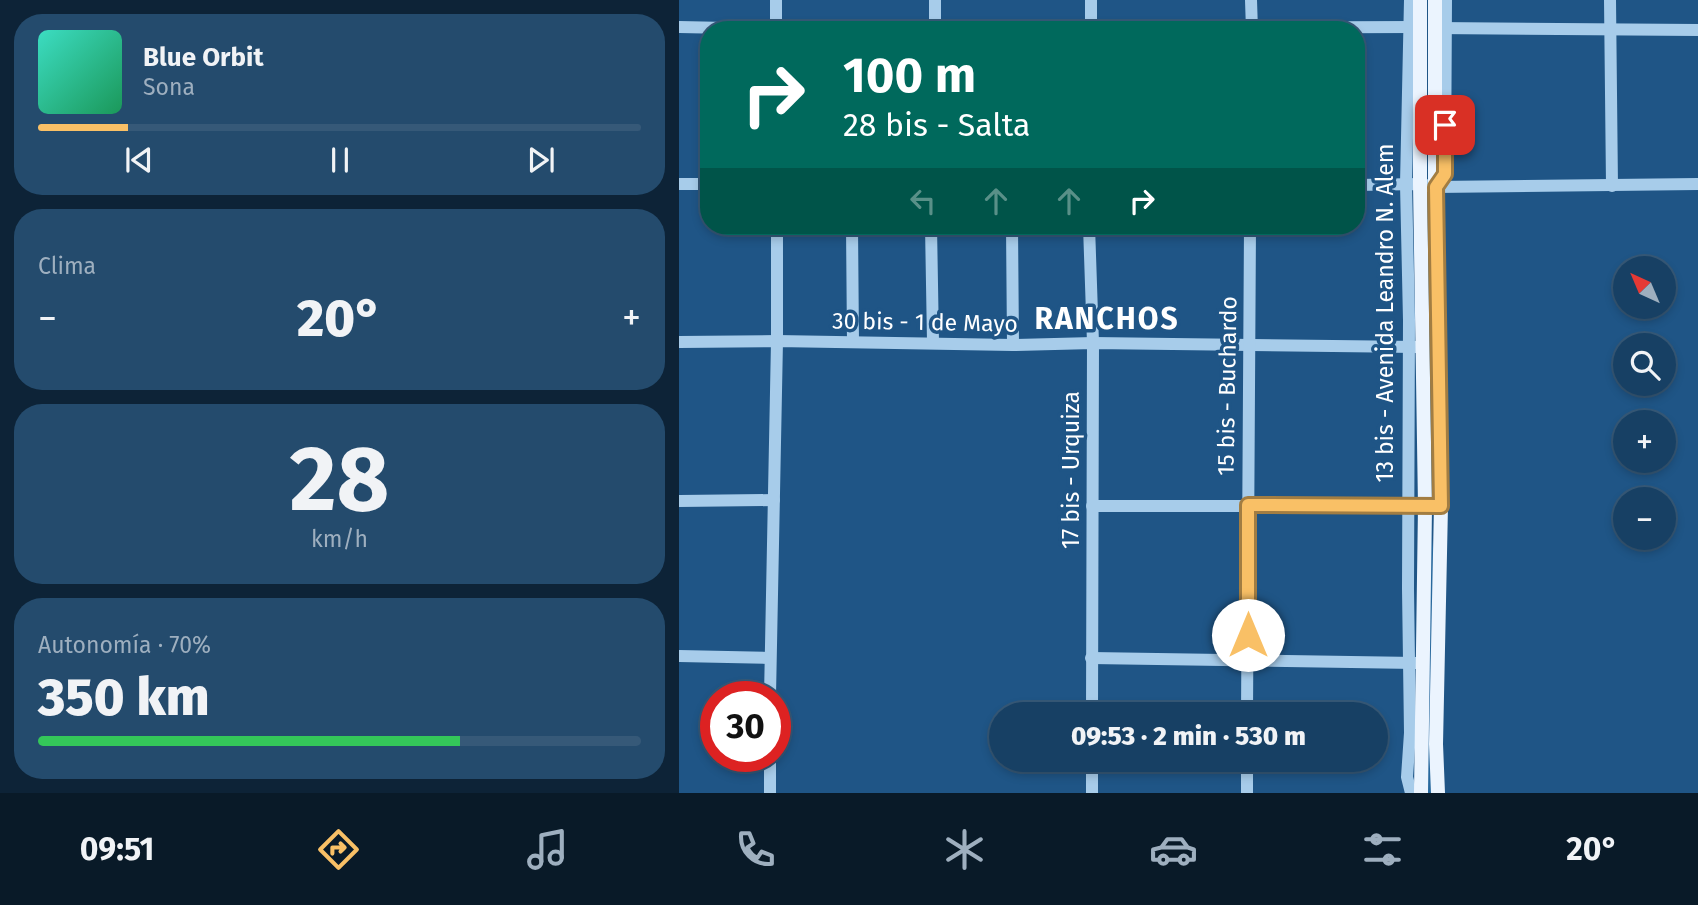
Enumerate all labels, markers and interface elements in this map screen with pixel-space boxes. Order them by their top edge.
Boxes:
text: Blue Orbit [143,42,263,73]
text: 100 m [843,46,976,105]
icon: right [728,49,819,140]
text: Sona [143,73,195,101]
pin [1415,95,1475,155]
text: 28 bis - Salta [843,106,1030,144]
icon: arrive [1426,106,1464,144]
icon: previous [120,141,158,179]
icon: pause [321,141,359,179]
icon: next [522,141,560,179]
street label: 13 bis - Avenida Leandro N. Alem [1371,143,1399,483]
icon: left [904,182,942,220]
icon: ahead [977,182,1015,220]
icon: ahead [1050,182,1088,220]
icon: right [1123,182,1161,220]
text: Clima [38,252,96,280]
north arrow [1613,256,1677,318]
map controls [1613,256,1676,550]
text: 20° [297,287,382,350]
text: − [38,295,57,341]
text: + [622,295,641,341]
street label: 15 bis - Buchardo [1211,296,1243,476]
district label: RANCHOS [1034,301,1180,337]
street label: 30 bis - 1 de Mayo [832,306,1018,338]
button: search [1613,333,1676,396]
street label: 17 bis - Urquiza [1057,391,1085,549]
button: + [1613,410,1676,473]
text: 28 [290,425,389,534]
button: − [1613,487,1676,550]
text: km/h [311,525,368,553]
position arrow [1211,598,1285,672]
text: Autonomía · 70% [38,631,211,659]
text: 350 km [38,666,210,729]
speed limit sign: 30 [700,681,791,772]
text: 09:53 · 2 min · 530 m [1071,721,1306,752]
icon: directions [314,825,363,874]
icon: music [523,825,572,874]
icon: phone [731,825,780,874]
icon: climate [940,825,989,874]
icon: car [1149,825,1198,874]
icon: filters [1358,825,1407,874]
text: 09:51 [80,830,154,868]
text: 20° [1566,830,1618,868]

